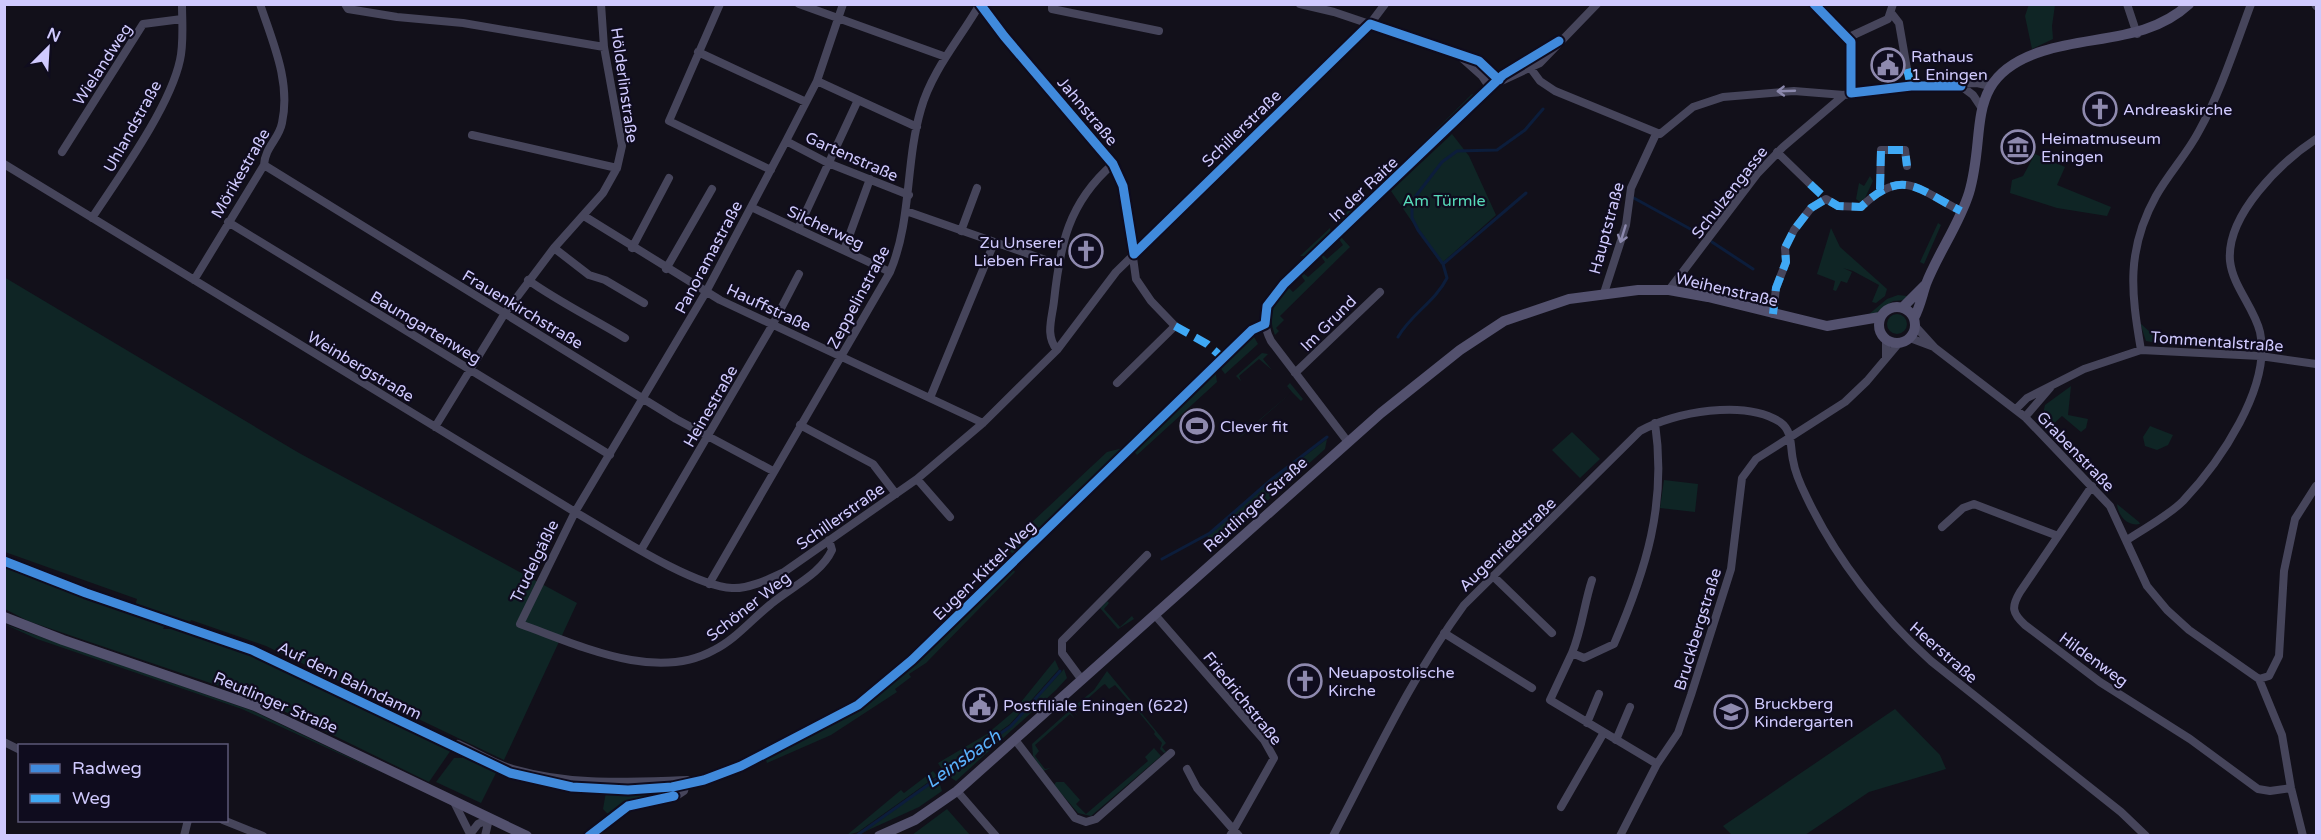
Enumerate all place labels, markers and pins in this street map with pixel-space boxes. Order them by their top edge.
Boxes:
public building icon: Rathaus 1 Eningen [1870,47,1906,83]
place label: Rathaus 1 Eningen [1911,47,1988,85]
church icon: Andreaskirche [2082,91,2118,127]
place label: Andreaskirche [2123,100,2232,120]
museum icon: Heimatmuseum Eningen [2000,129,2036,165]
place label: Heimatmuseum Eningen [2041,129,2161,167]
place label: Zu Unserer Lieben Frau [974,233,1064,271]
church icon: Zu Unserer Lieben Frau [1068,233,1104,269]
sports icon: Clever fit [1179,408,1215,444]
place label: Clever fit [1220,417,1288,437]
church icon: Neuapostolische Kirche [1287,663,1323,699]
place label: Neuapostolische Kirche [1328,663,1455,701]
public building icon: Postfiliale Eningen (622) [962,687,998,723]
school or university icon: Bruckberg Kindergarten [1713,694,1749,730]
place label: Bruckberg Kindergarten [1754,694,1854,732]
place label: Postfiliale Eningen (622) [1003,696,1188,716]

